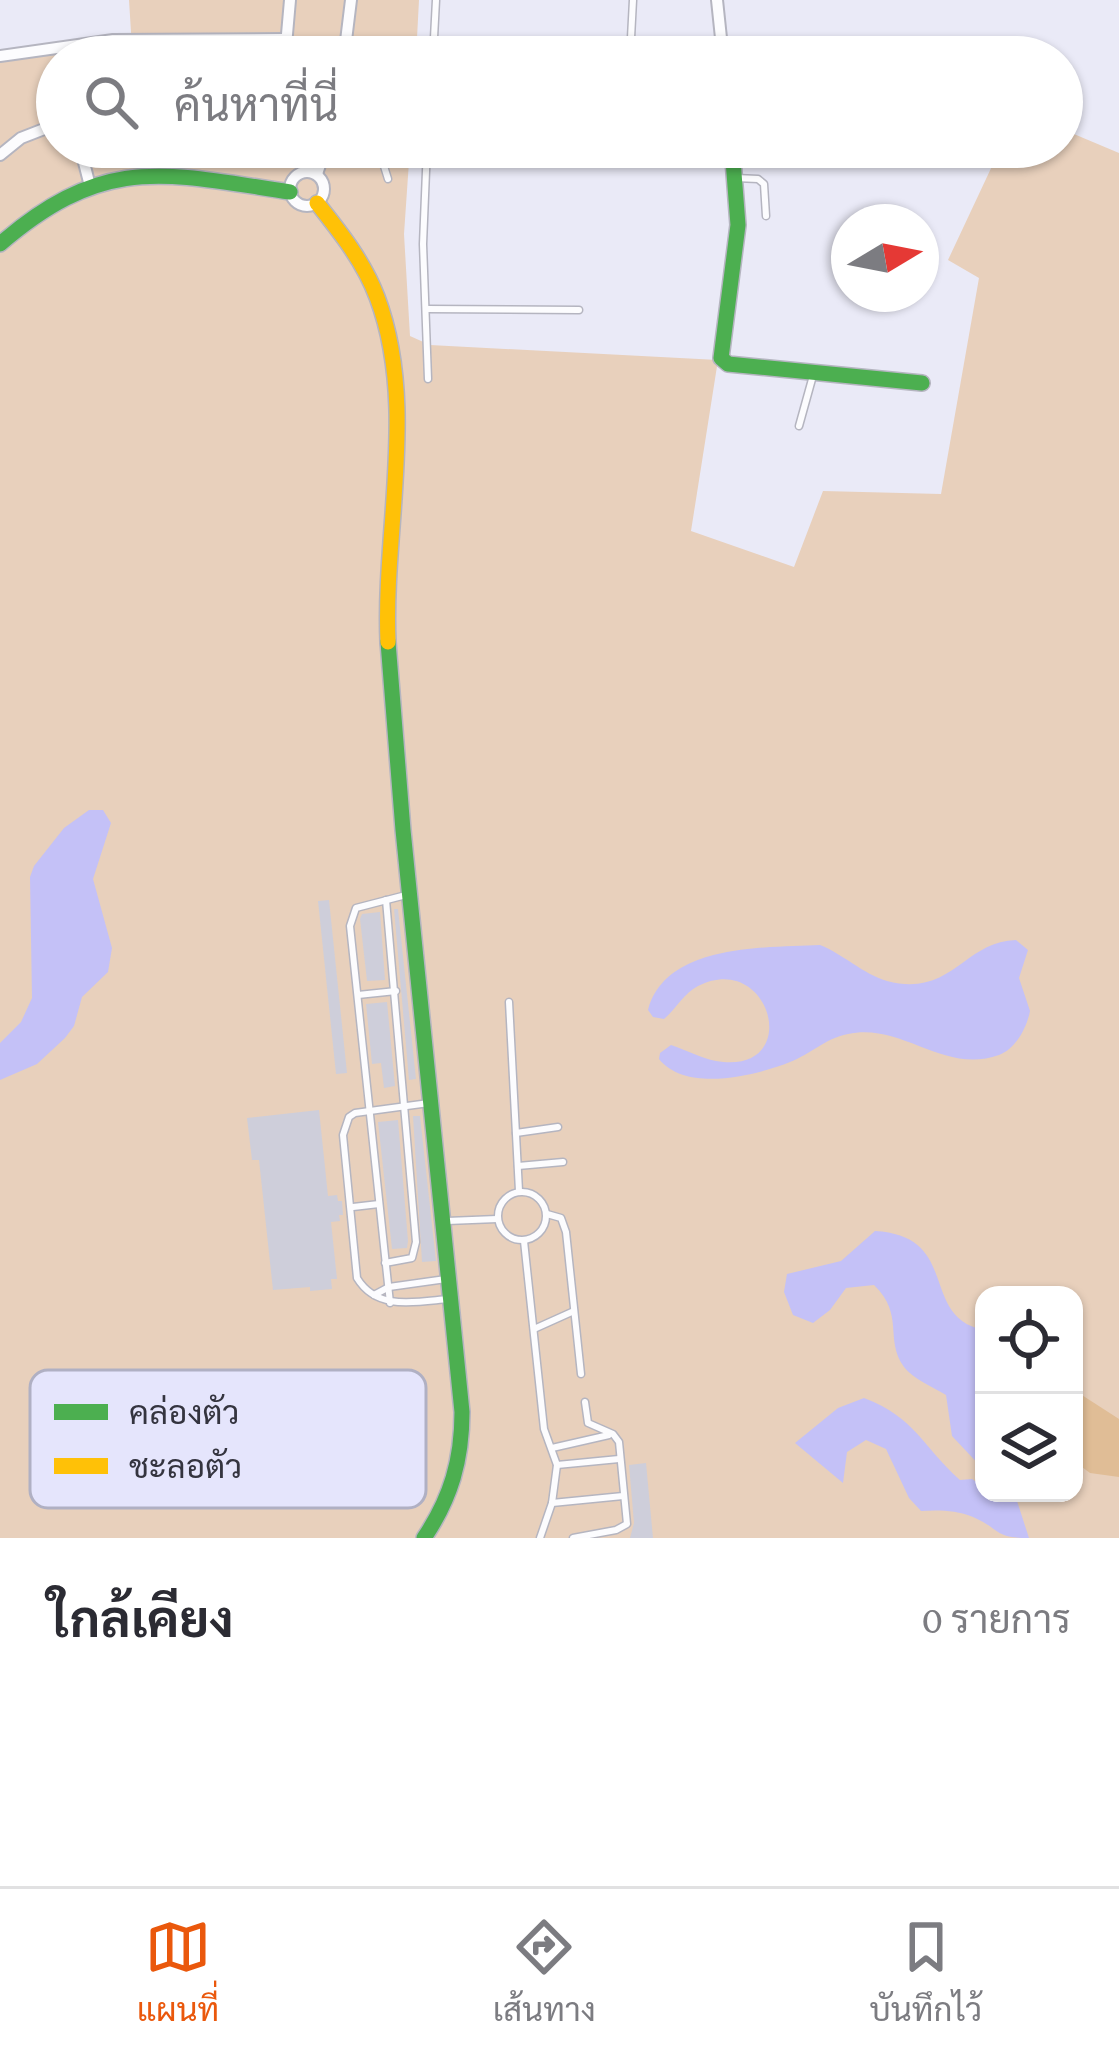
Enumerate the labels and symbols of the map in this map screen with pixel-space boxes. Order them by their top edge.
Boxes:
north arrow [831,204,939,312]
legend [30,1370,426,1508]
text: คล่องตัว [129,1394,239,1431]
text: ชะลอตัว [129,1448,242,1485]

